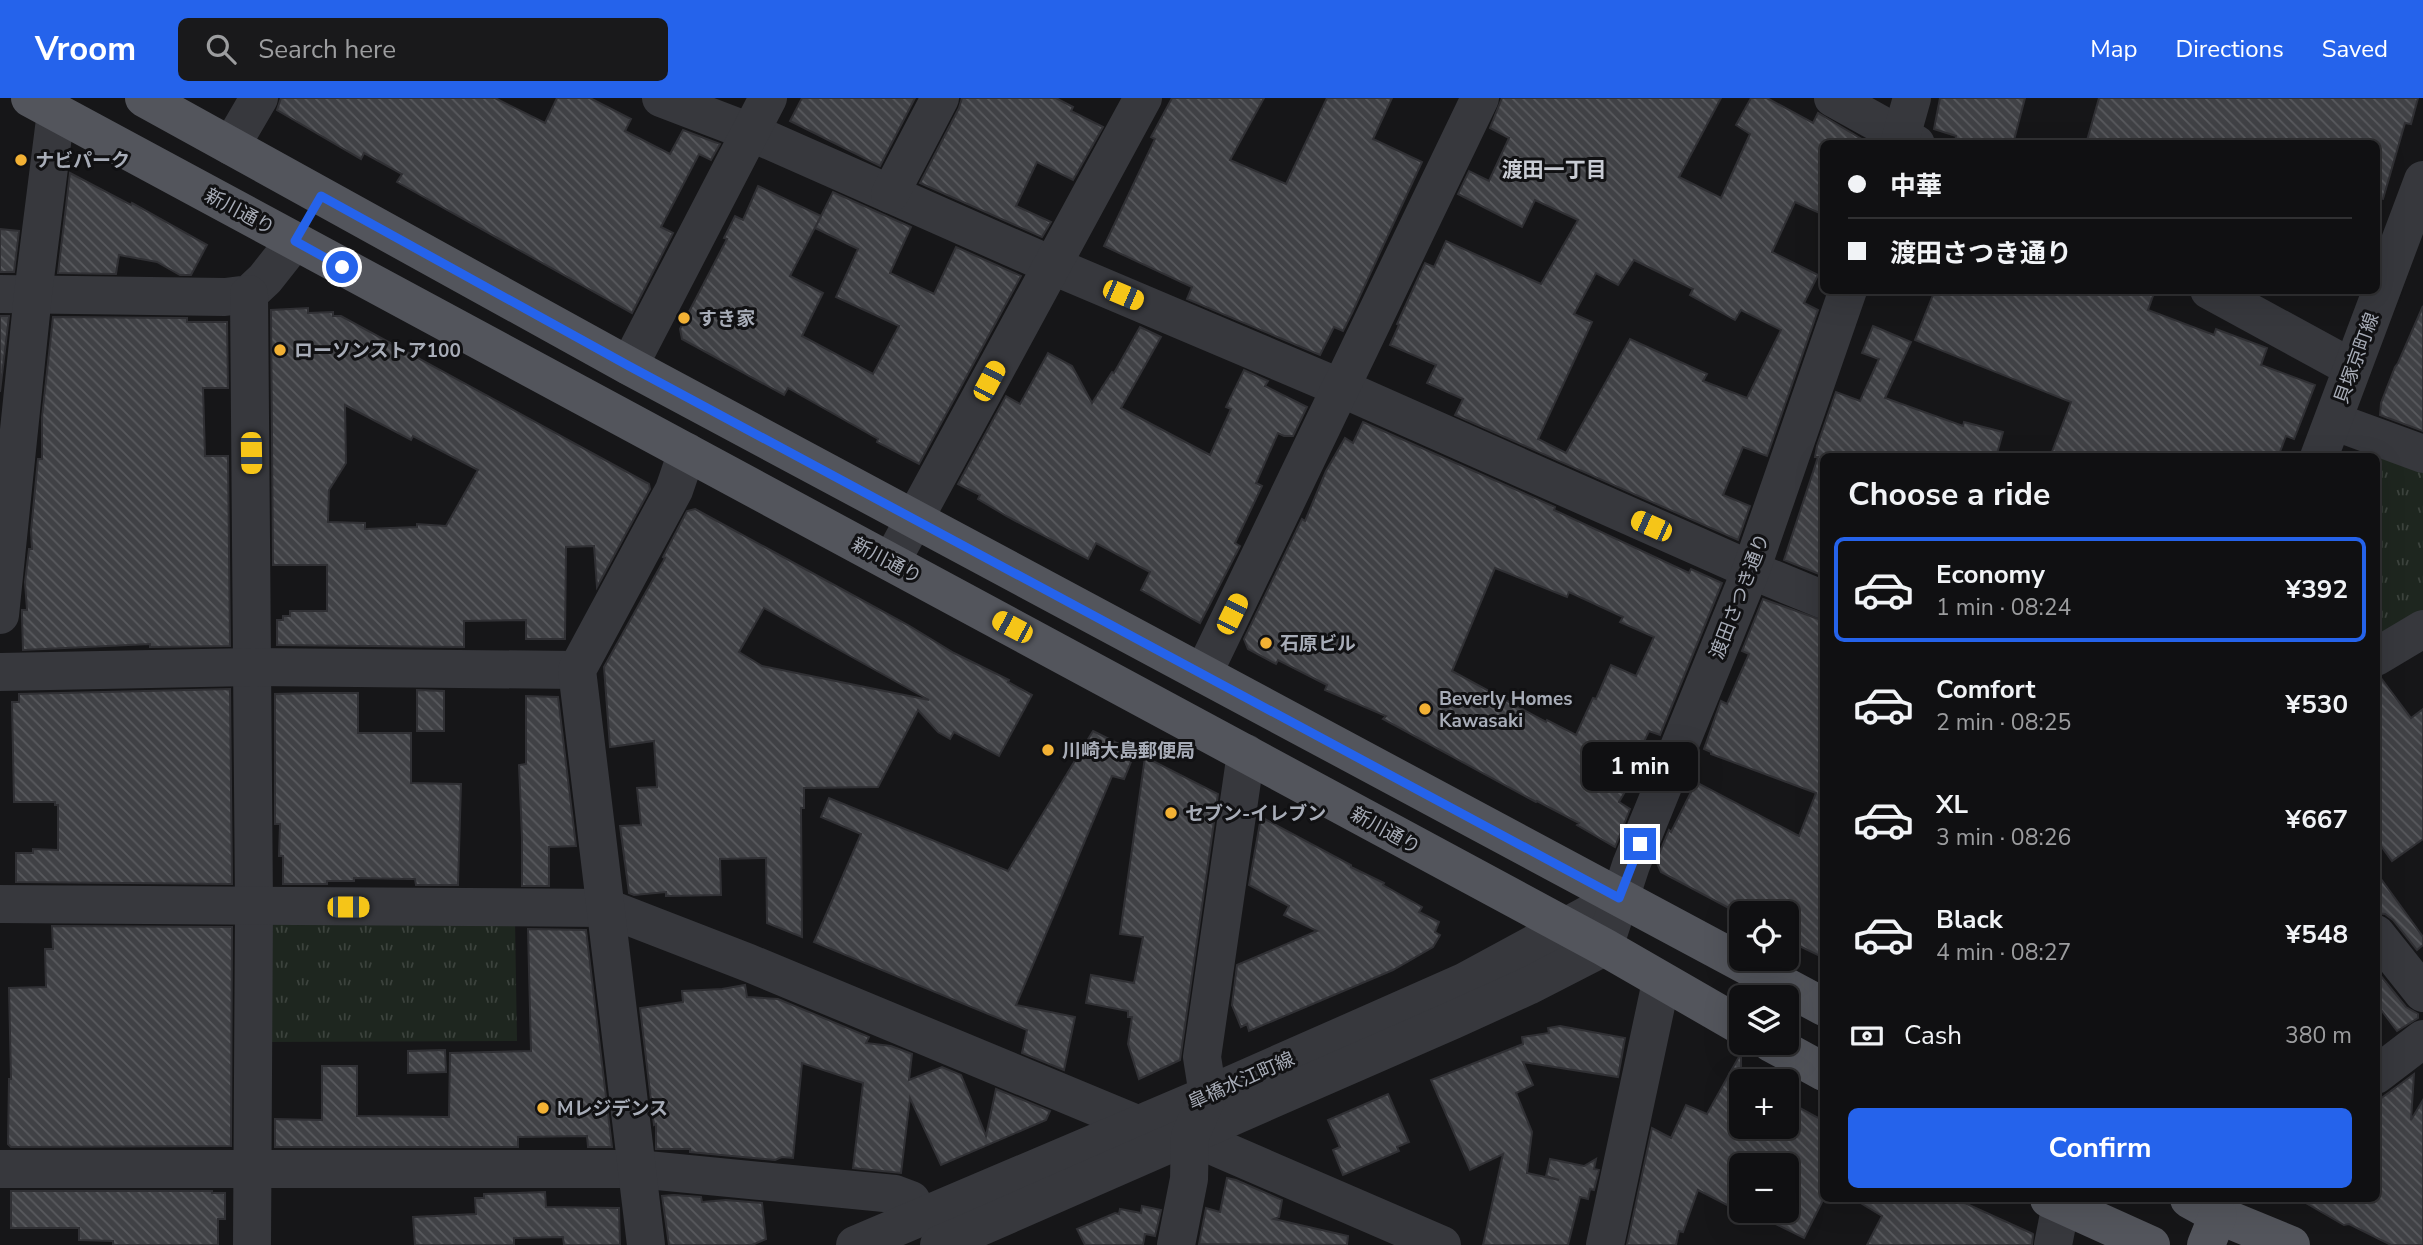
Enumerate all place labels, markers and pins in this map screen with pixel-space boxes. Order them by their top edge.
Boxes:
place label: ナビパーク [35,148,130,174]
marker: ナビパーク [13,152,29,168]
place label: すき家 [698,306,755,332]
marker: すき家 [676,310,692,326]
place label: ローソンストア100 [294,338,461,364]
marker: ローソンストア100 [272,342,288,358]
place label: 石原ビル [1280,631,1356,657]
marker: 石原ビル [1258,635,1274,651]
place label: Beverly Homes Kawasaki [1439,686,1573,734]
marker: Beverly Homes Kawasaki [1417,701,1433,717]
place label: 川崎大島郵便局 [1062,738,1195,764]
marker: 川崎大島郵便局 [1040,742,1056,758]
place label: セブン-イレブン [1185,801,1326,827]
marker: セブン-イレブン [1163,805,1179,821]
place label: Mレジデンス [557,1096,668,1122]
marker: Mレジデンス [535,1100,551,1116]

